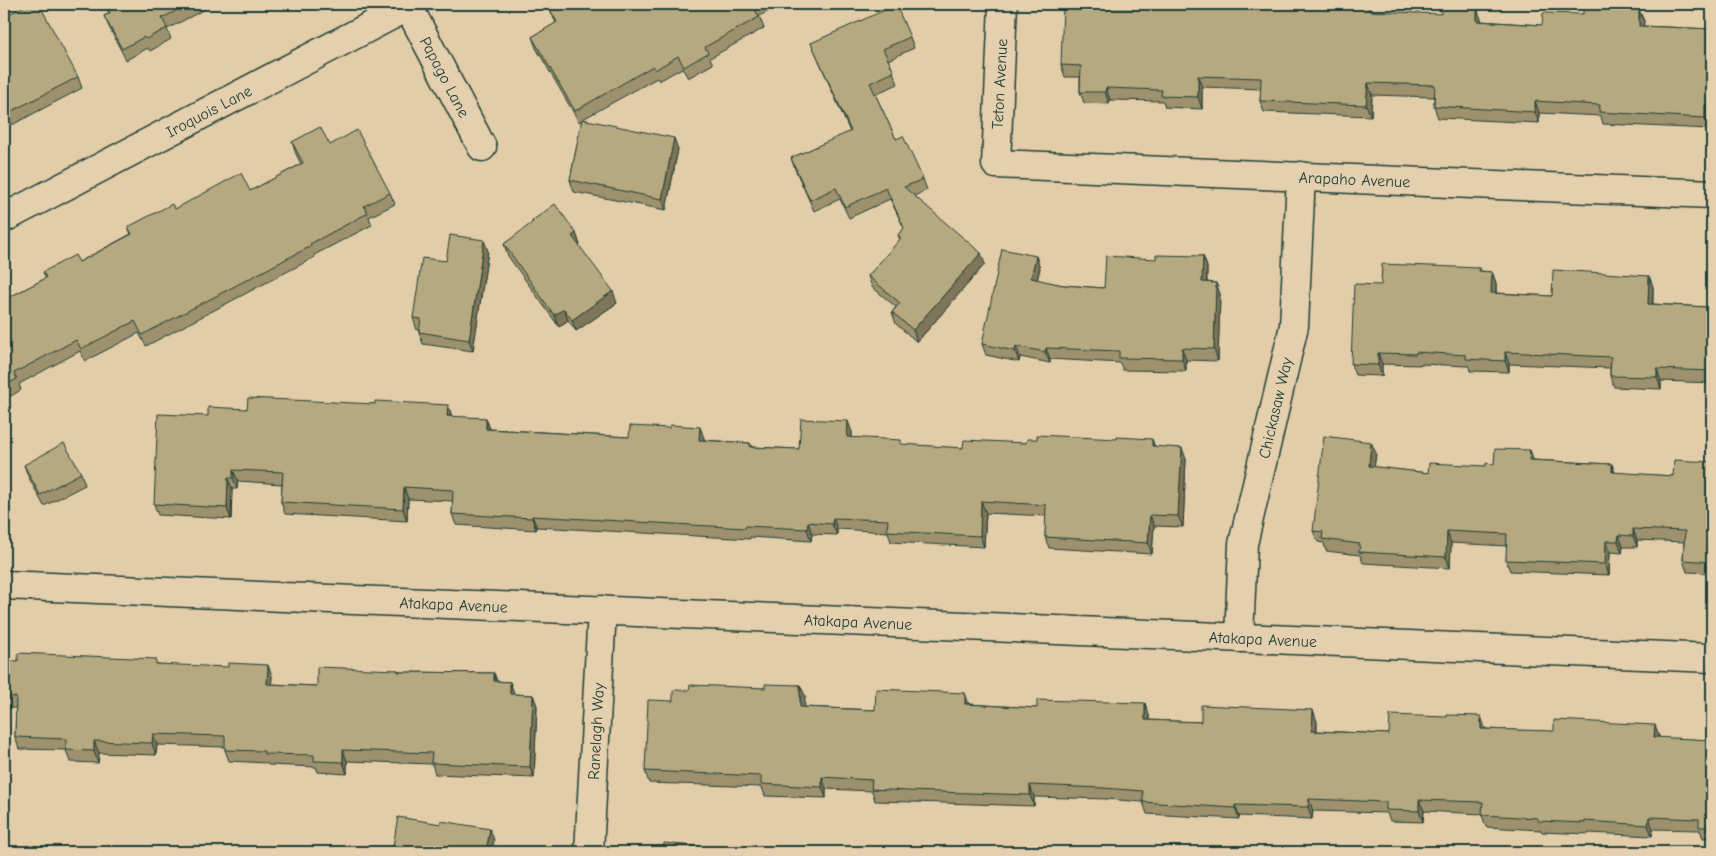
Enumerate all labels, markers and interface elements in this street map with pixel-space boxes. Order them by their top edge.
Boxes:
street label: Papago Lane [416,34,473,121]
street label: Teton Avenue [989,38,1011,130]
street label: Iroquois Lane [163,82,255,142]
street label: Arapaho Avenue [1298,169,1411,191]
street label: Chickasaw Way [1255,355,1297,460]
street label: Atakapa Avenue [399,594,508,617]
street label: Atakapa Avenue [804,611,913,634]
street label: Atakapa Avenue [1208,628,1317,651]
street label: Ranelagh Way [585,682,608,780]

